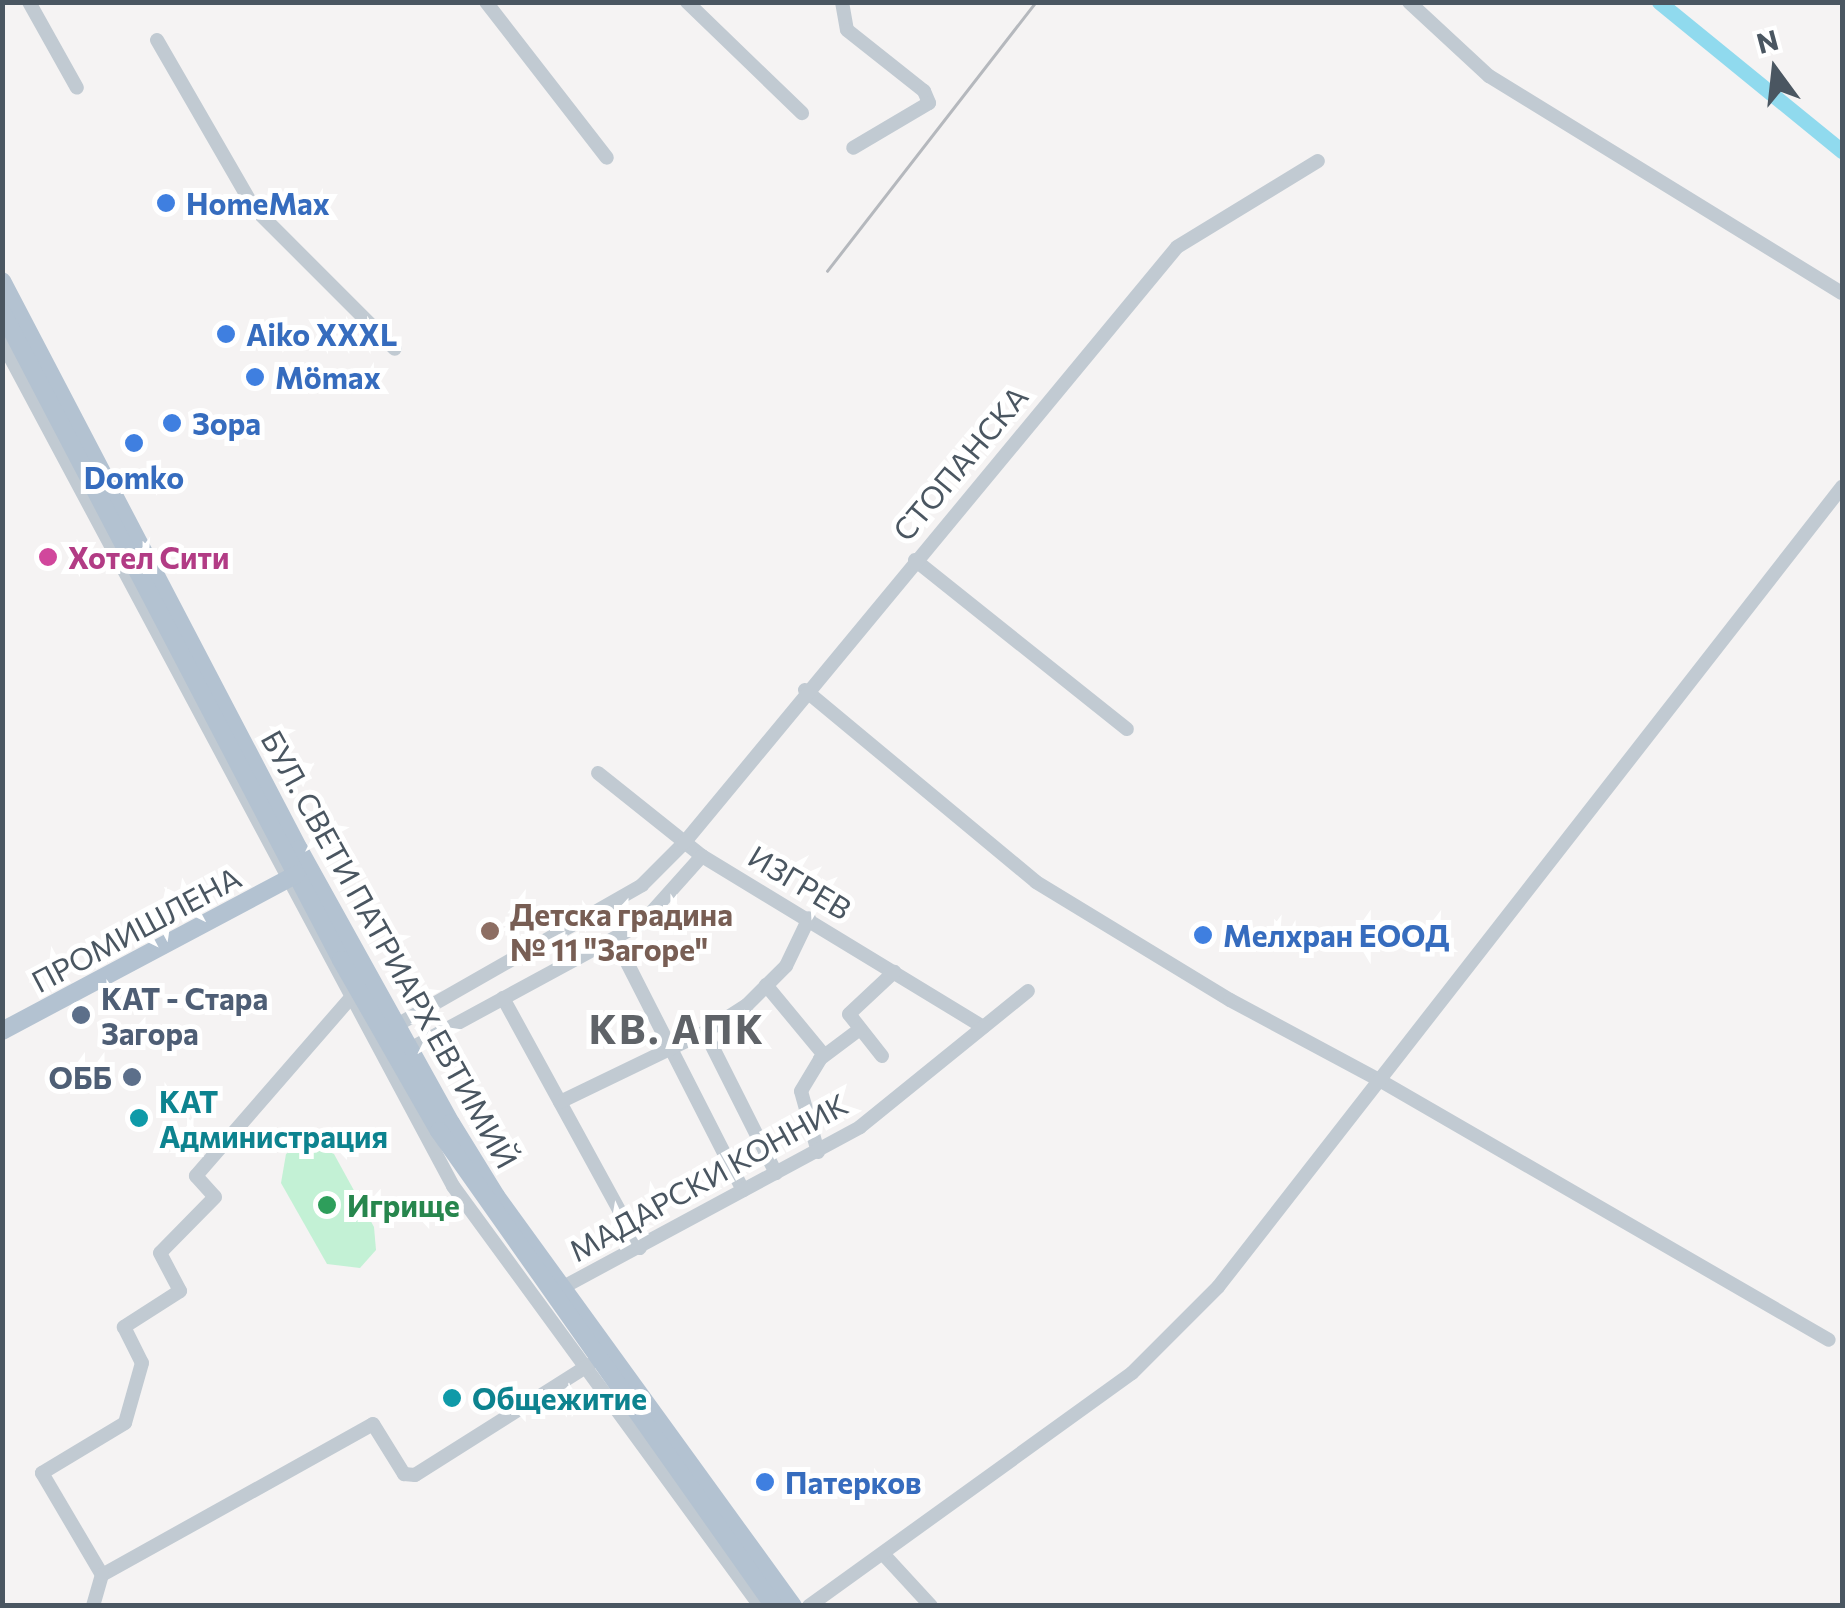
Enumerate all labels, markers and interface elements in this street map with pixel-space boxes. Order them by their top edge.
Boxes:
north arrow [1725,20,1825,120]
text: N [1753,22,1782,60]
place label: HomeMax [186,185,330,221]
marker: HomeMax [155,192,177,214]
place label: Aiko XXXL [246,316,397,352]
marker: Aiko XXXL [215,323,237,345]
place label: Mömax [275,359,381,395]
marker: Mömax [244,366,266,388]
street label: СТОПАНСКА [885,379,1035,547]
place label: Зора [192,405,261,441]
marker: Зора [161,412,183,434]
marker: Domko [123,432,145,454]
place label: Domko [84,459,184,495]
place label: Хотел Сити [68,539,229,575]
marker: Хотел Сити [37,546,59,568]
street label: БУЛ. СВЕТИ ПАТРИАРХ ЕВТИМИЙ [254,724,526,1174]
street label: ИЗГРЕВ [742,838,858,926]
street label: ПРОМИШЛЕНА [25,859,247,999]
place label: Детска градина № 11 "Загоре" [510,896,733,966]
place label: Мелхран ЕООД [1223,917,1449,953]
marker: Детска градина № 11 "Загоре" [479,920,501,942]
marker: Мелхран ЕООД [1192,924,1214,946]
place label: КАТ - Стара Загора [101,980,268,1050]
marker: КАТ - Стара Загора [70,1004,92,1026]
district label: КВ. АПК [589,1004,765,1052]
place label: ОББ [49,1059,112,1095]
marker: ОББ [121,1066,143,1088]
place label: КАТ Администрация [159,1083,388,1154]
street label: МАДАРСКИ КОННИК [562,1085,854,1269]
marker: КАТ Администрация [128,1107,150,1129]
place label: Игрище [347,1187,460,1223]
marker: Игрище [316,1194,338,1216]
place label: Общежитие [472,1380,647,1416]
marker: Общежитие [441,1387,463,1409]
place label: Патерков [785,1464,921,1500]
marker: Патерков [754,1471,776,1493]

